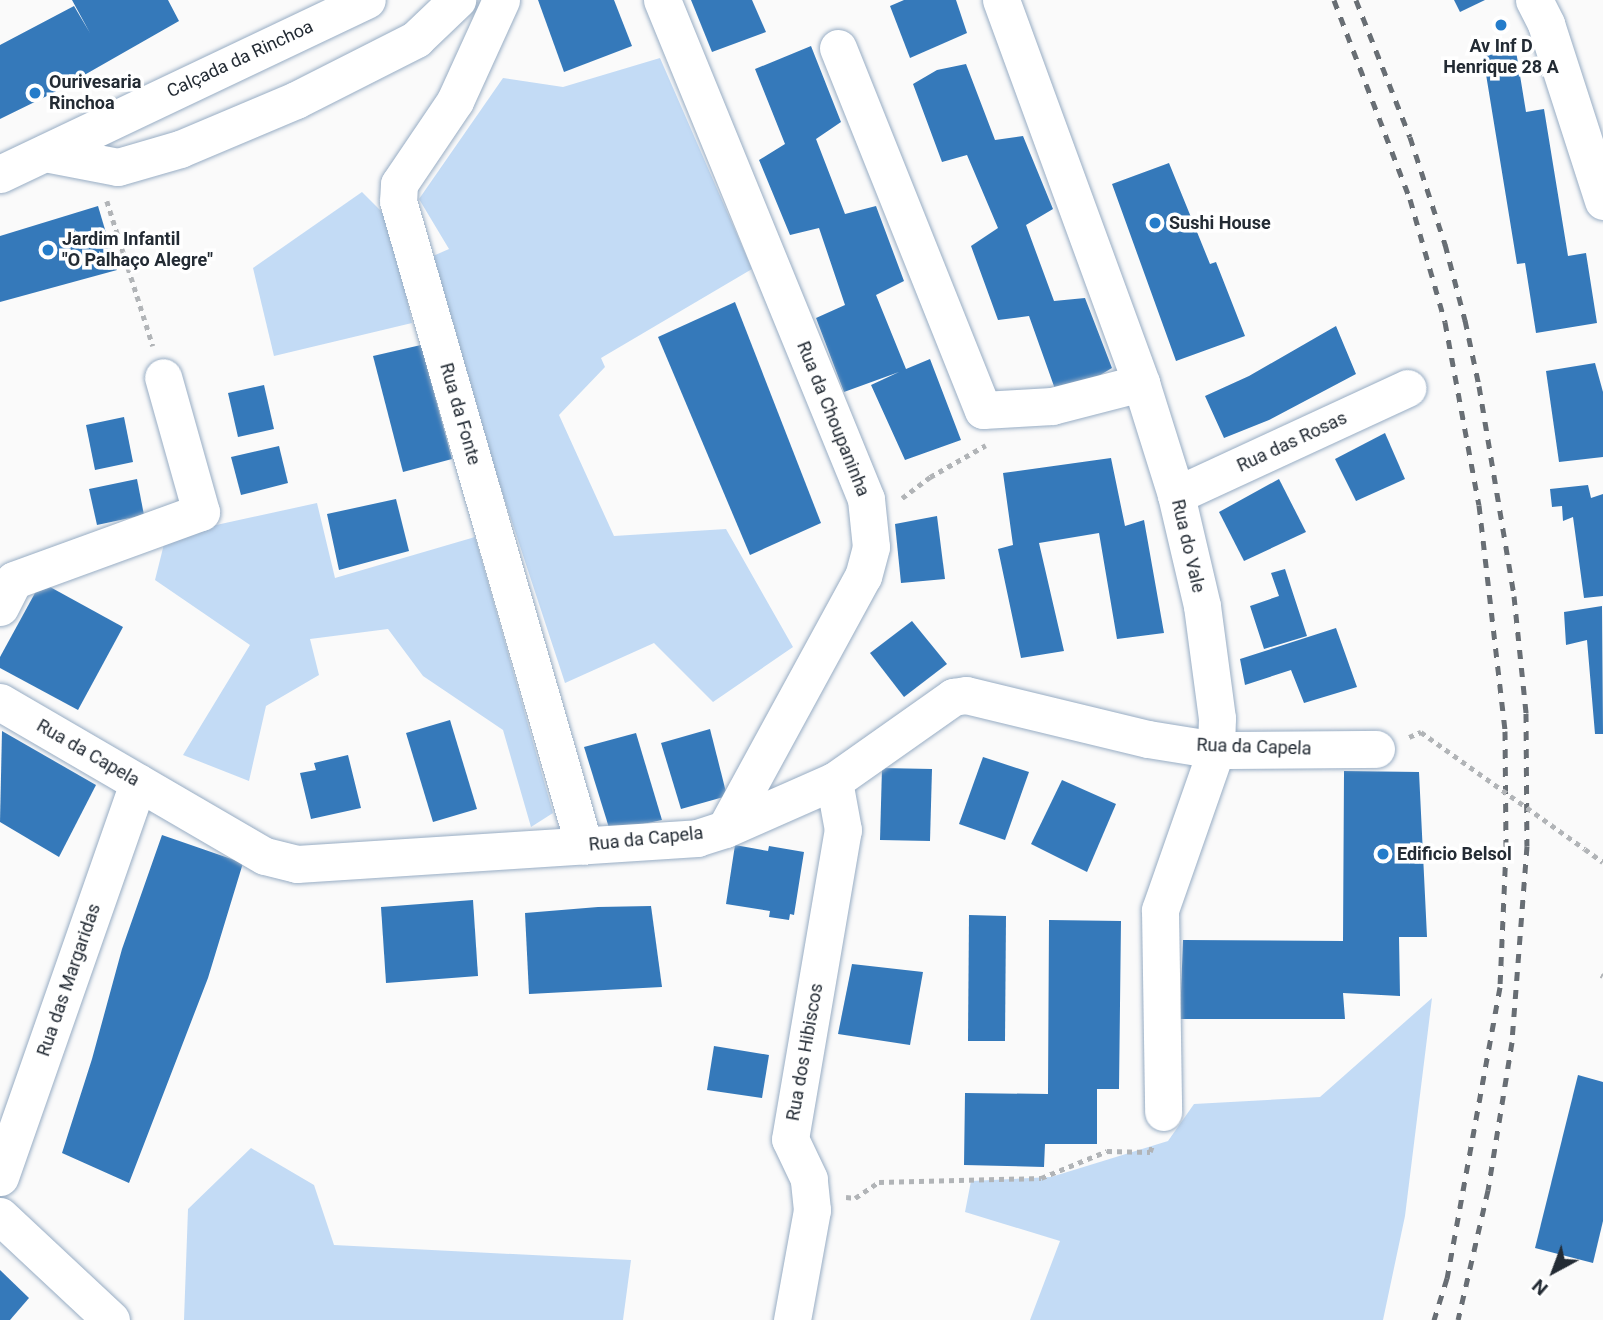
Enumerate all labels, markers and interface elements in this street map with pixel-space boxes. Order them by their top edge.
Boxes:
street label: Calçada da Rinchoa [164,16,316,102]
marker: Av Inf D Henrique 28 A [1493,17,1509,33]
place label: Av Inf D Henrique 28 A [1443,36,1559,78]
place label: Ourivesaria Rinchoa [49,72,141,114]
marker: Ourivesaria Rinchoa [27,85,43,101]
place label: Sushi House [1169,212,1271,234]
marker: Sushi House [1147,215,1163,231]
place label: Jardim Infantil "O Palhaço Alegre" [62,229,213,272]
marker: Jardim Infantil "O Palhaço Alegre" [40,242,56,258]
street label: Rua da Choupaninha [792,338,874,500]
street label: Rua da Fonte [435,361,485,467]
street label: Rua das Rosas [1234,407,1350,477]
street label: Rua do Vale [1167,497,1209,595]
street label: Rua da Capela [33,715,143,791]
street label: Rua da Capela [1196,734,1312,760]
street label: Rua da Capela [588,822,704,856]
place label: Edificio Belsol [1397,843,1512,865]
marker: Edificio Belsol [1375,846,1391,862]
street label: Rua das Margaridas [33,901,105,1059]
street label: Rua dos Hibiscos [782,981,828,1123]
north arrow [1519,1236,1589,1306]
text: N [1527,1274,1552,1300]

